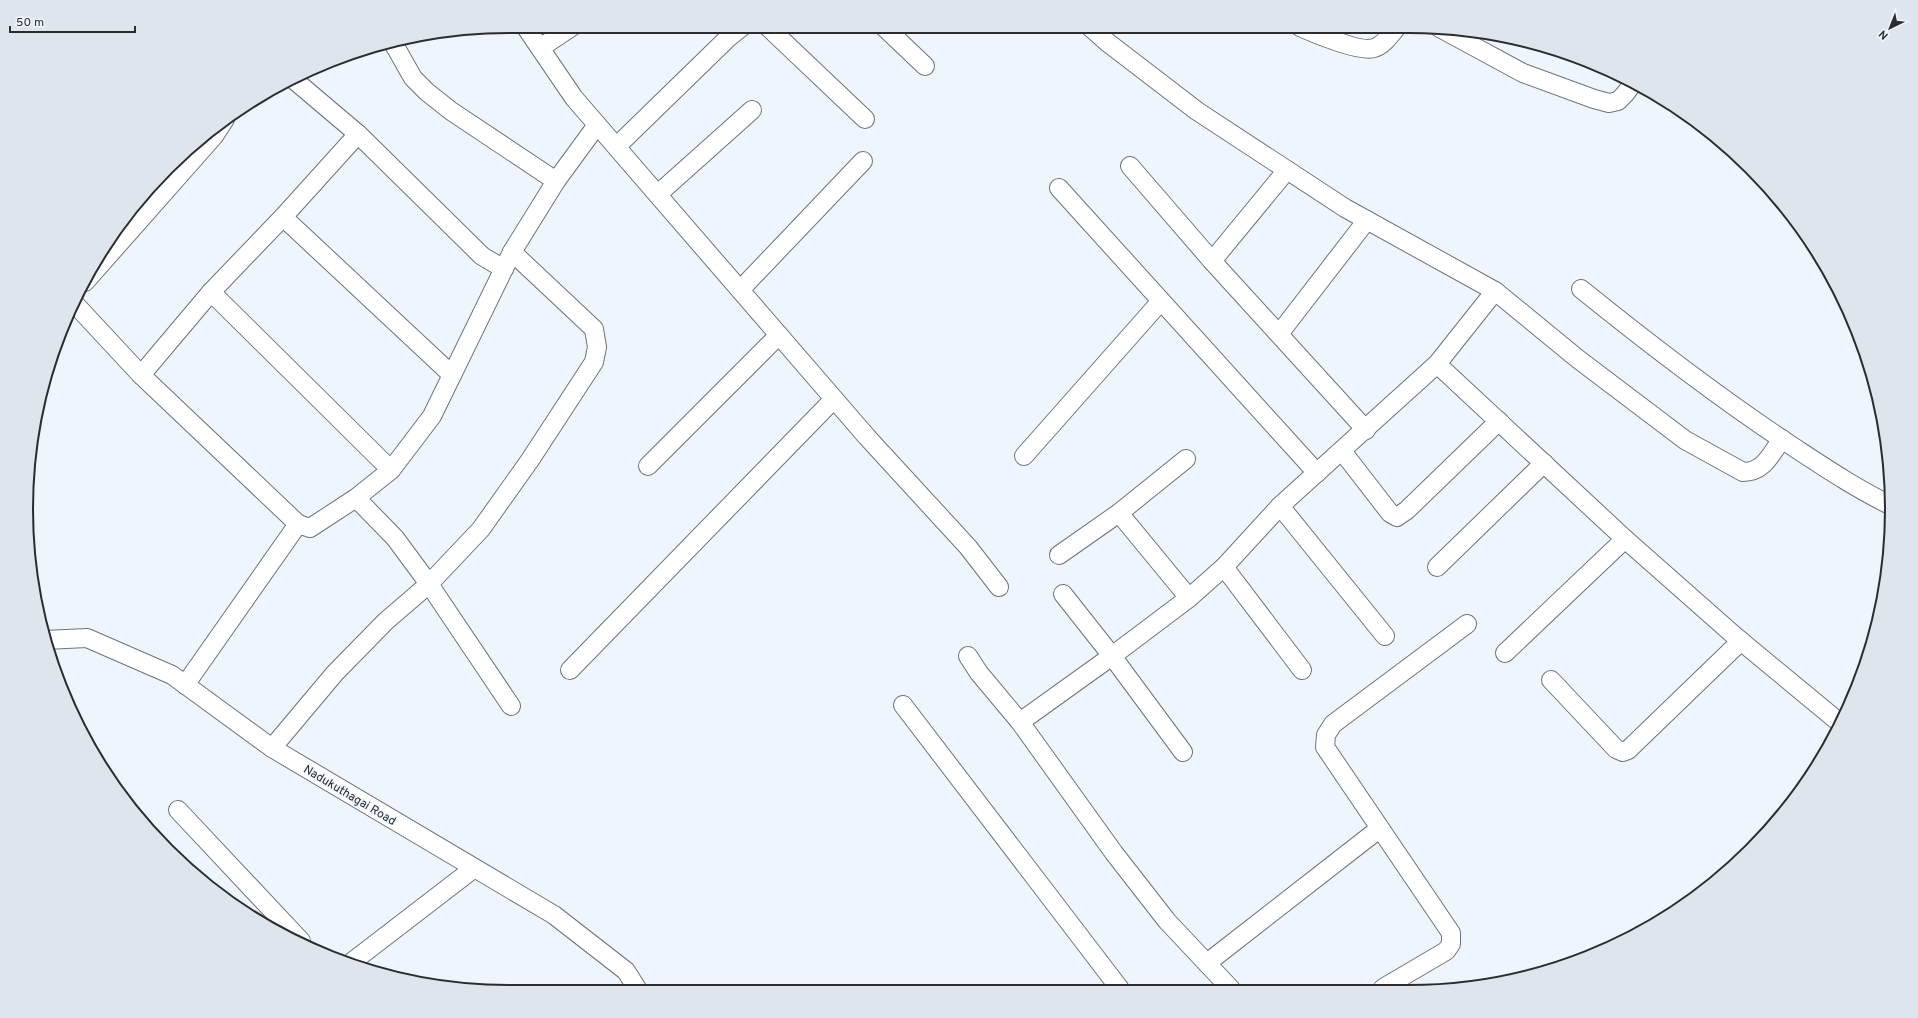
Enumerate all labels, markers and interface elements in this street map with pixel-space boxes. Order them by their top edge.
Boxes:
scale bar [10,8,135,34]
north arrow [1870,8,1910,48]
text: 50 m [16,15,44,31]
text: N [1876,27,1892,42]
street label: Nadukuthagai Road [300,762,399,830]

